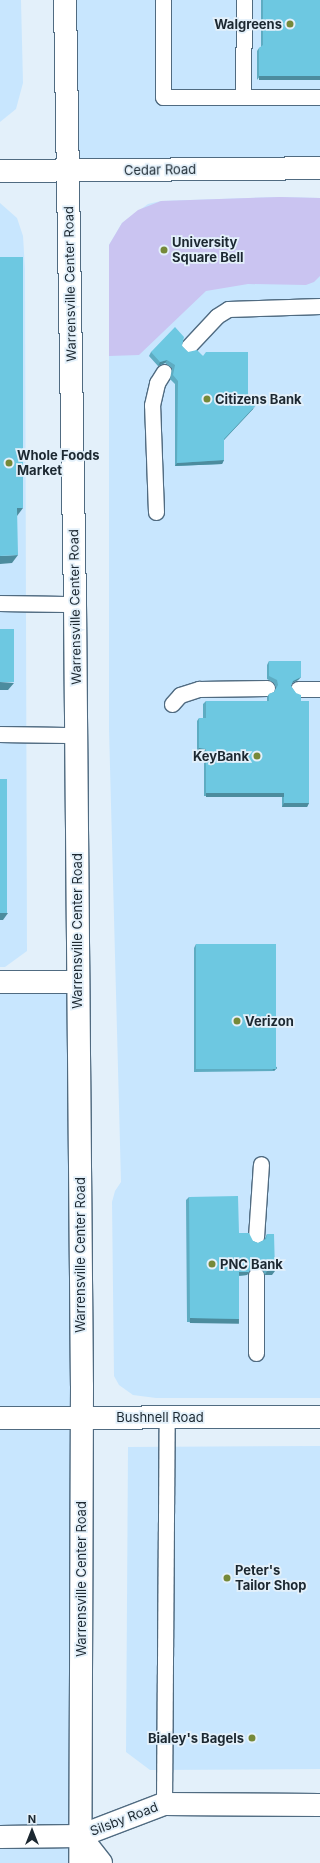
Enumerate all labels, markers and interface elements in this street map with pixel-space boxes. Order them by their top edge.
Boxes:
place label: Walgreens [214,16,282,32]
marker: Walgreens [285,19,295,29]
street label: Cedar Road [124,162,196,178]
street label: Warrensville Center Road [61,206,79,362]
place label: University Square Bell [172,235,244,266]
marker: University Square Bell [159,245,169,255]
place label: Citizens Bank [215,391,302,407]
marker: Citizens Bank [202,394,212,404]
place label: Whole Foods Market [17,448,100,479]
marker: Whole Foods Market [4,458,14,468]
street label: Warrensville Center Road [66,529,84,685]
place label: KeyBank [193,748,249,764]
marker: KeyBank [252,751,262,761]
street label: Warrensville Center Road [69,853,85,1009]
place label: Verizon [245,1013,294,1029]
marker: Verizon [232,1016,242,1026]
street label: Warrensville Center Road [72,1177,88,1333]
place label: PNC Bank [220,1256,283,1272]
marker: PNC Bank [207,1259,217,1269]
street label: Bushnell Road [116,1409,204,1425]
street label: Warrensville Center Road [73,1501,89,1657]
place label: Peter's Tailor Shop [235,1563,306,1594]
marker: Peter's Tailor Shop [222,1573,232,1583]
place label: Bialey's Bagels [148,1730,244,1746]
marker: Bialey's Bagels [247,1733,257,1743]
street label: Silsby Road [88,1799,160,1839]
north arrow [12,1811,52,1851]
text: N [28,1812,36,1826]

